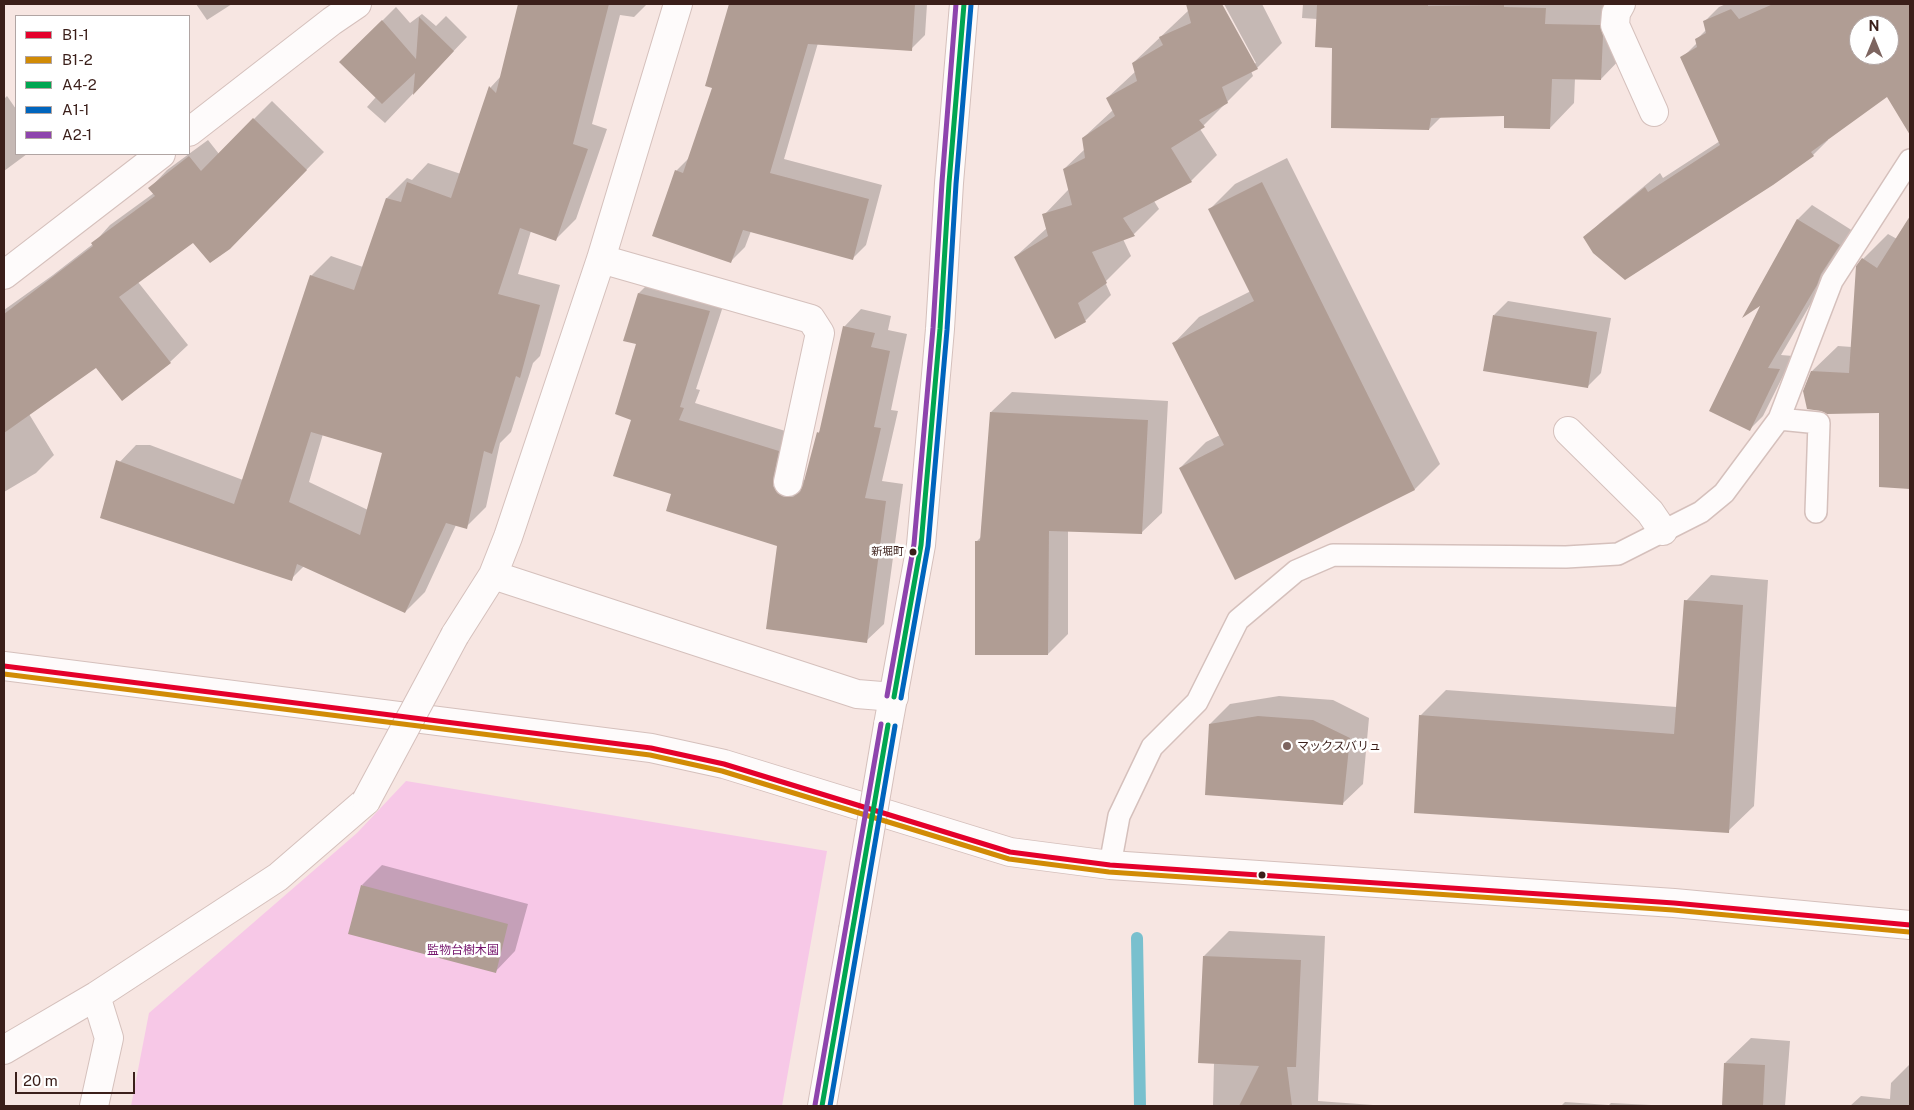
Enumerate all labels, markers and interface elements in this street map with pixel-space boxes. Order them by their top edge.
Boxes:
legend [15,15,190,155]
north arrow [1849,15,1899,65]
text: N [1869,18,1879,34]
text: B1-1 [62,26,89,43]
text: B1-2 [62,51,93,68]
text: A4-2 [62,76,97,93]
text: A1-1 [62,101,89,118]
text: A2-1 [62,126,92,143]
place label: 新堀町 [871,545,904,559]
marker: 新堀町 [908,547,918,557]
place label: マックスバリュ [1297,739,1381,753]
marker: マックスバリュ [1281,740,1293,752]
unlabelled marker [1257,870,1267,880]
park label: 監物台樹木園 [427,943,499,957]
scale bar [18,1062,138,1094]
text: 20 m [23,1072,58,1089]

